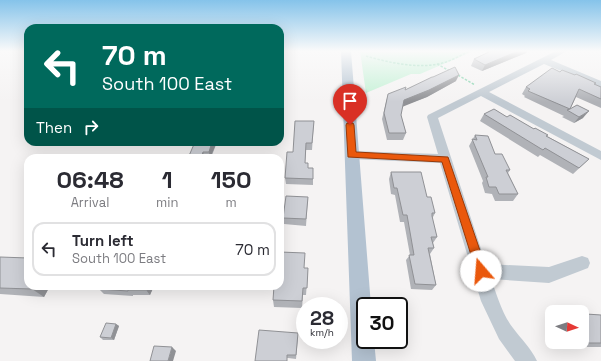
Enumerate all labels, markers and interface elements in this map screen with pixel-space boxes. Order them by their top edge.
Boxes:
text: 70 m [102,37,167,73]
icon: left [36,40,88,92]
text: South 100 East [102,72,232,95]
pin [333,84,367,125]
icon: arrive [339,90,361,112]
icon: right [80,116,102,138]
text: Then [36,118,72,137]
text: 06:48 [56,164,124,195]
text: 1 [162,164,173,195]
text: 150 [211,164,252,195]
text: Arrival [71,194,109,211]
text: min [156,194,178,211]
text: m [226,194,237,211]
text: Turn left [72,231,134,250]
icon: left [38,238,60,260]
text: 70 m [235,240,270,259]
text: South 100 East [72,250,166,267]
position arrow [460,250,502,292]
speed limit sign: 30 [356,297,408,349]
text: 28 [310,305,334,331]
north arrow [545,305,589,349]
map controls [545,305,589,349]
text: km/h [310,326,334,339]

